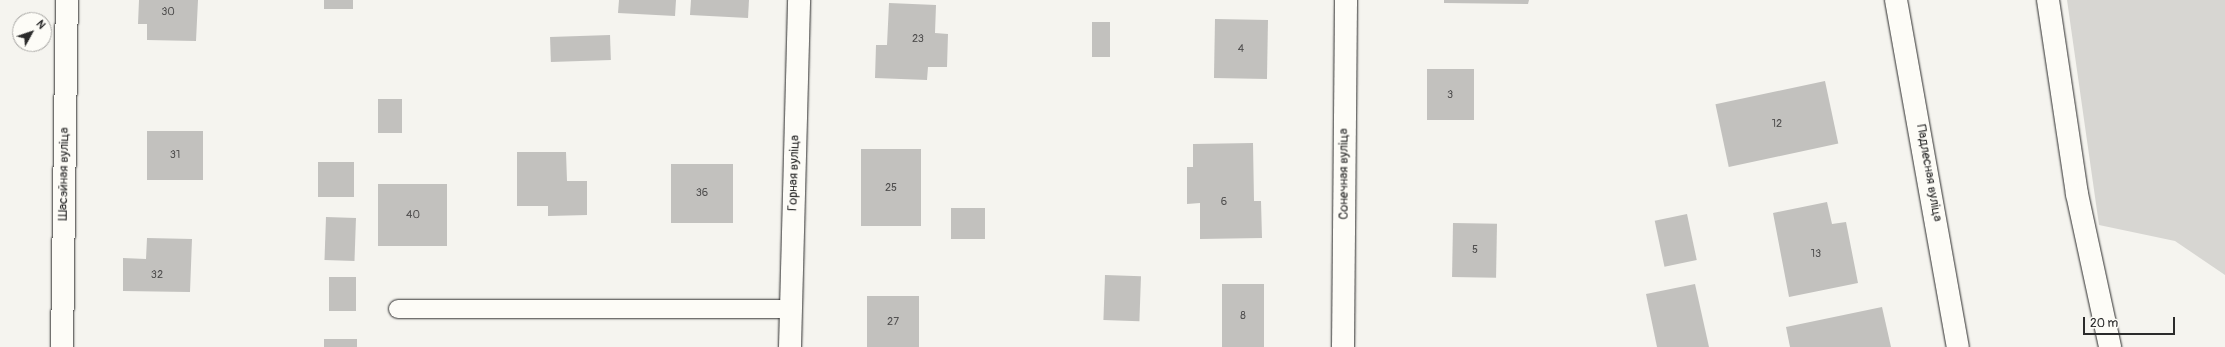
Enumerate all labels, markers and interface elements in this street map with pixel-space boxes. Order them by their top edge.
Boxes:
house number: 30 [161,5,175,19]
north arrow [12,12,52,52]
text: N [33,18,48,32]
house number: 23 [912,32,924,46]
house number: 4 [1238,42,1244,56]
house number: 3 [1447,88,1453,102]
house number: 12 [1772,117,1782,131]
street label: Падлесная вуліца [1913,123,1945,223]
street label: Шасэйная вуліца [55,127,73,221]
street label: Сонечная вуліца [1336,128,1352,220]
street label: Горная вуліца [785,135,803,211]
house number: 31 [170,148,180,162]
house number: 25 [885,181,897,195]
house number: 36 [696,186,708,200]
house number: 6 [1221,195,1227,209]
house number: 40 [406,208,420,222]
house number: 5 [1472,243,1478,257]
house number: 13 [1811,247,1821,261]
house number: 32 [151,268,163,282]
house number: 8 [1240,309,1246,323]
scale bar [2085,309,2177,335]
house number: 27 [887,315,899,329]
text: 20 m [2090,316,2118,331]

